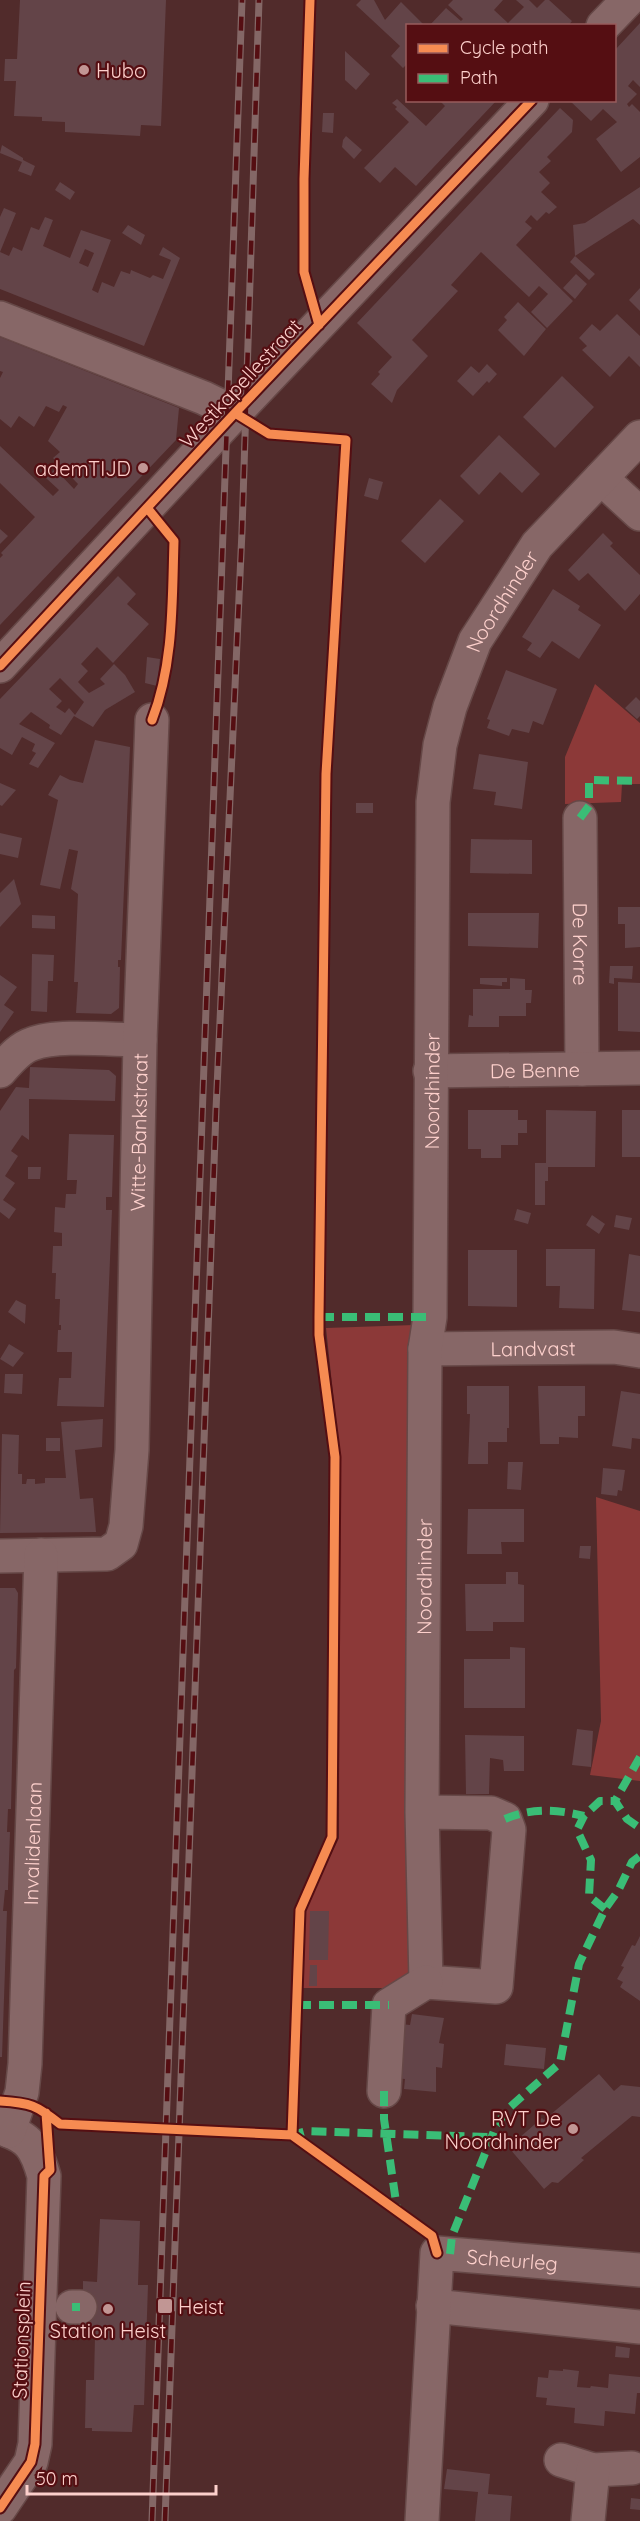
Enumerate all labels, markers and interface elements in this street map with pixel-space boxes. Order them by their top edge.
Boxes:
legend [406,24,616,102]
text: Cycle path [460,36,548,59]
place label: Hubo [96,58,146,83]
marker: Hubo [77,63,91,77]
text: Path [460,66,498,89]
street label: Westkapellestraat [174,313,307,453]
place label: ademTIJD [35,456,131,481]
marker: ademTIJD [136,461,150,475]
street label: Noordhinder [460,545,543,655]
street label: De Korre [568,902,594,985]
street label: Noordhinder [418,1032,444,1149]
street label: Witte-Bankstraat [124,1053,152,1212]
street label: De Benne [490,1056,580,1083]
street label: Landvast [490,1335,576,1361]
street label: Noordhinder [411,1518,436,1635]
street label: Invalidenlaan [17,1781,46,1906]
place label: RVT De Noordhinder [445,2106,561,2154]
marker: RVT De Noordhinder [566,2122,580,2136]
street label: Scheurleg [466,2243,559,2276]
street label: Stationsplein [6,2281,36,2399]
place label: Heist [178,2294,224,2319]
marker: Heist [156,2297,174,2315]
marker: Station Heist [101,2302,115,2316]
place label: Station Heist [50,2318,166,2343]
scale bar [27,2458,216,2496]
text: 50 m [36,2467,78,2490]

